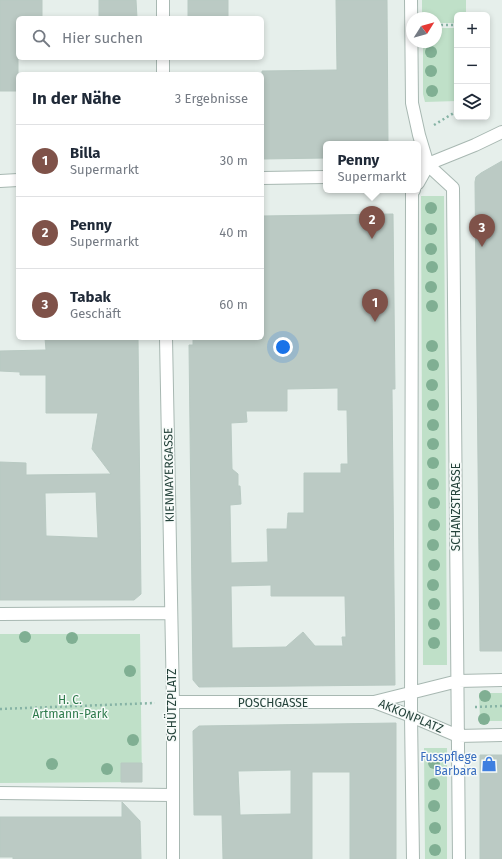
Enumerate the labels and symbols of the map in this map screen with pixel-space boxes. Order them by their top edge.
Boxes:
north arrow [406,12,442,48]
pin: 2 [359,206,385,239]
pin: 3 [469,214,495,247]
pin: 1 [362,289,388,322]
your location [273,337,293,357]
street label: KIENMAYERGASSE [161,427,177,523]
street label: SCHANZSTRASSE [449,463,463,551]
street label: SCHÜTZPLATZ [163,668,179,742]
park label: H. C. Artmann-Park [32,693,108,721]
street label: POSCHGASSE [238,696,308,710]
street label: AKKONPLATZ [377,696,445,736]
place label: Fusspflege Barbara [420,750,477,778]
shop icon: Fusspflege Barbara [480,755,498,773]

